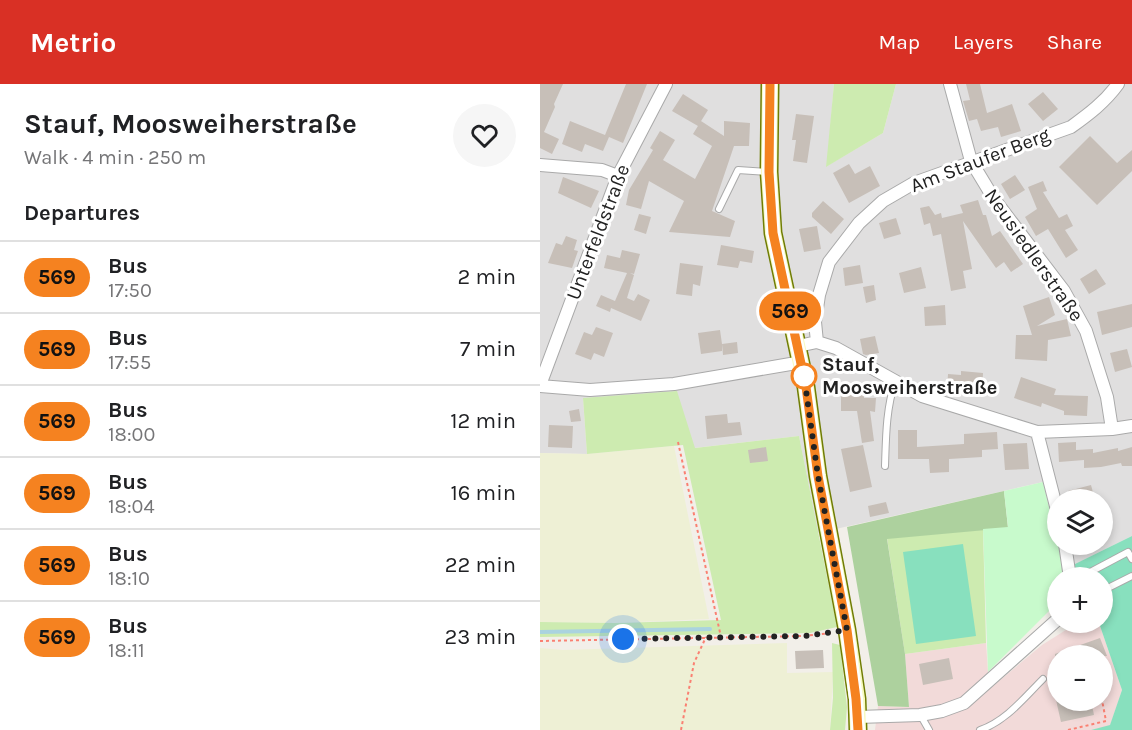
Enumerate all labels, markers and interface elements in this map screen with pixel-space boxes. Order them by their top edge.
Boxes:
text: Metrio [30,26,116,59]
text: Map [878,30,920,54]
text: Layers [953,30,1014,54]
text: Share [1047,30,1102,54]
button: heart [453,104,516,167]
text: Stauf, Moosweiherstraße [24,107,357,140]
street label: Am Staufer Berg [907,123,1053,197]
text: Walk · 4 min · 250 m [24,146,206,169]
street label: Unterfeldstraße [562,161,634,303]
street label: Neusiedlerstraße [980,184,1088,326]
text: Departures [24,200,140,226]
text: Bus [108,253,148,279]
text: 2 min [458,264,516,290]
text: 569 [38,265,76,289]
text: 17:50 [108,279,152,302]
line badge: 569 [756,292,824,330]
text: 569 [771,299,809,323]
text: Bus [108,325,148,351]
text: 7 min [460,336,516,362]
text: 569 [38,337,76,361]
text: 17:55 [108,351,151,374]
place label: Stauf, Moosweiherstraße [822,353,997,399]
marker: Stauf, Moosweiherstraße [791,363,817,389]
text: Bus [108,397,148,423]
text: 12 min [450,408,516,434]
text: 569 [38,409,76,433]
text: 18:00 [108,423,155,446]
text: Bus [108,469,148,495]
text: 16 min [450,480,516,506]
text: 569 [38,481,76,505]
map controls [1047,489,1113,711]
button: layers [1047,489,1113,555]
text: 18:04 [108,495,155,518]
text: Bus [108,541,148,567]
text: 22 min [445,552,516,578]
text: 569 [38,553,76,577]
text: 18:10 [108,567,150,590]
button: + [1047,567,1113,633]
text: Bus [108,613,148,639]
text: 23 min [445,624,516,650]
your location [608,624,638,654]
text: 569 [38,625,76,649]
text: 18:11 [108,639,145,662]
button: − [1047,645,1113,711]

